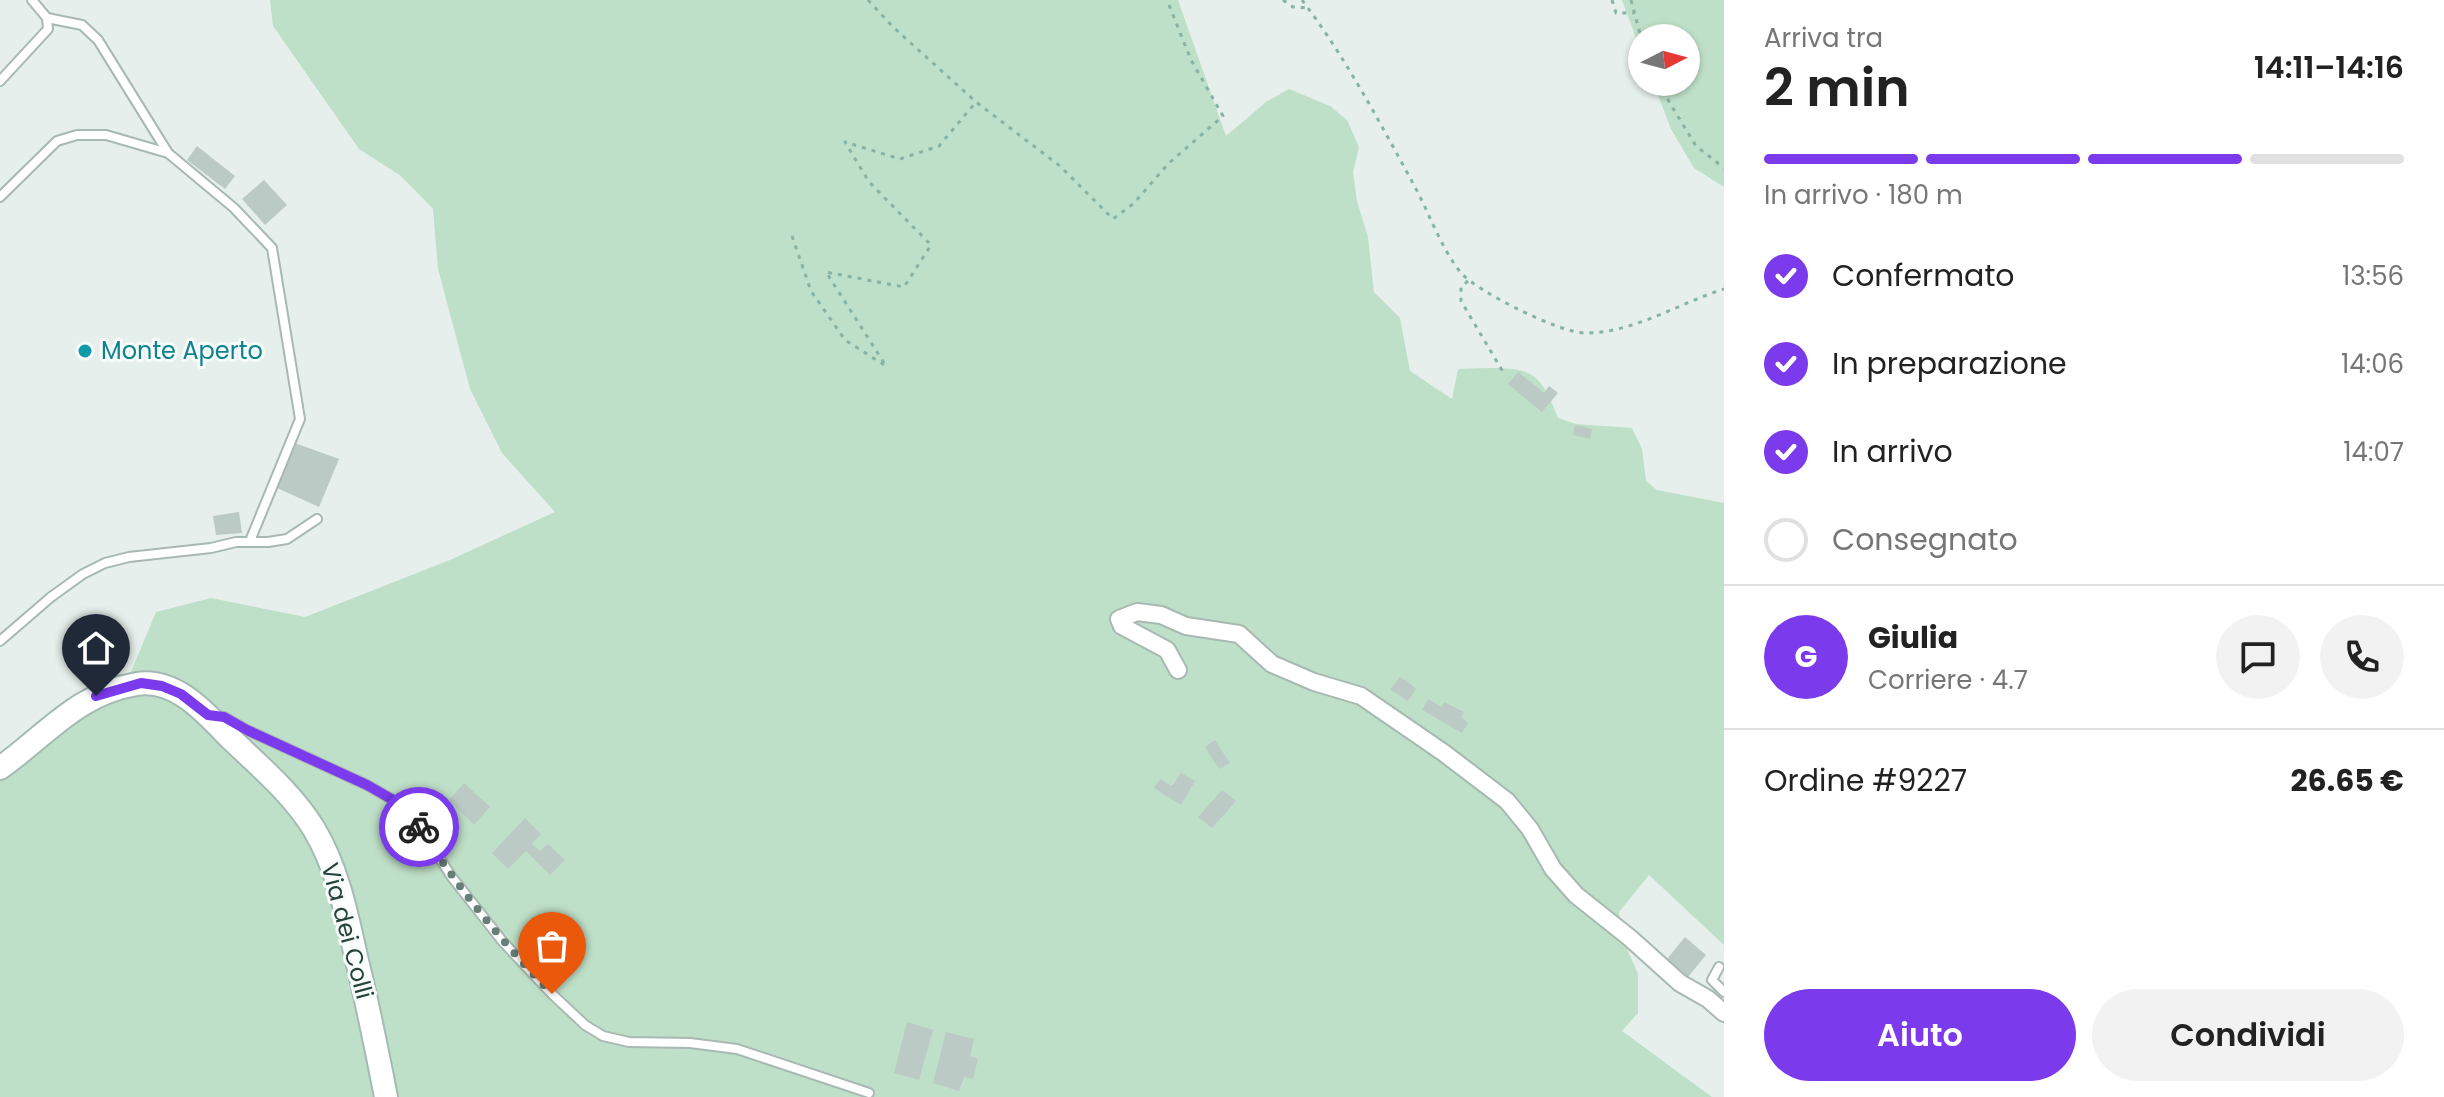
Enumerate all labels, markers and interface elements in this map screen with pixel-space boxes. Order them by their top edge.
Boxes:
text: Arriva tra [1764,20,1883,56]
north arrow [1628,24,1700,96]
map controls [1628,24,1700,96]
text: 14:11–14:16 [2254,46,2404,89]
text: 2 min [1764,51,1910,124]
text: In arrivo · 180 m [1764,177,1963,213]
icon: check [1764,254,1808,298]
text: Confermato [1832,254,2015,297]
text: 13:56 [2342,258,2404,294]
place label: Monte Aperto [101,334,263,367]
marker: Monte Aperto [76,342,94,360]
icon: check [1764,342,1808,386]
text: In preparazione [1832,342,2067,385]
text: 14:06 [2341,346,2404,382]
icon: check [1764,430,1808,474]
text: In arrivo [1832,430,1953,473]
text: 14:07 [2343,434,2404,470]
text: Consegnato [1832,518,2018,561]
pin [62,614,130,696]
button: chat [2216,615,2300,699]
button: phone [2320,615,2404,699]
text: Giulia [1868,616,1958,659]
icon: home [74,626,118,670]
text: G [1795,635,1817,678]
text: Corriere · 4.7 [1868,662,2028,698]
text: Ordine #9227 [1764,759,1967,802]
text: 26.65 € [2290,759,2404,802]
courier [379,787,459,867]
icon: bike [397,805,441,849]
street label: Via dei Colli [313,859,382,1003]
pin [518,912,586,994]
icon: bag [530,924,574,968]
button: Aiuto [1764,989,2076,1081]
button: Condividi [2092,989,2404,1081]

